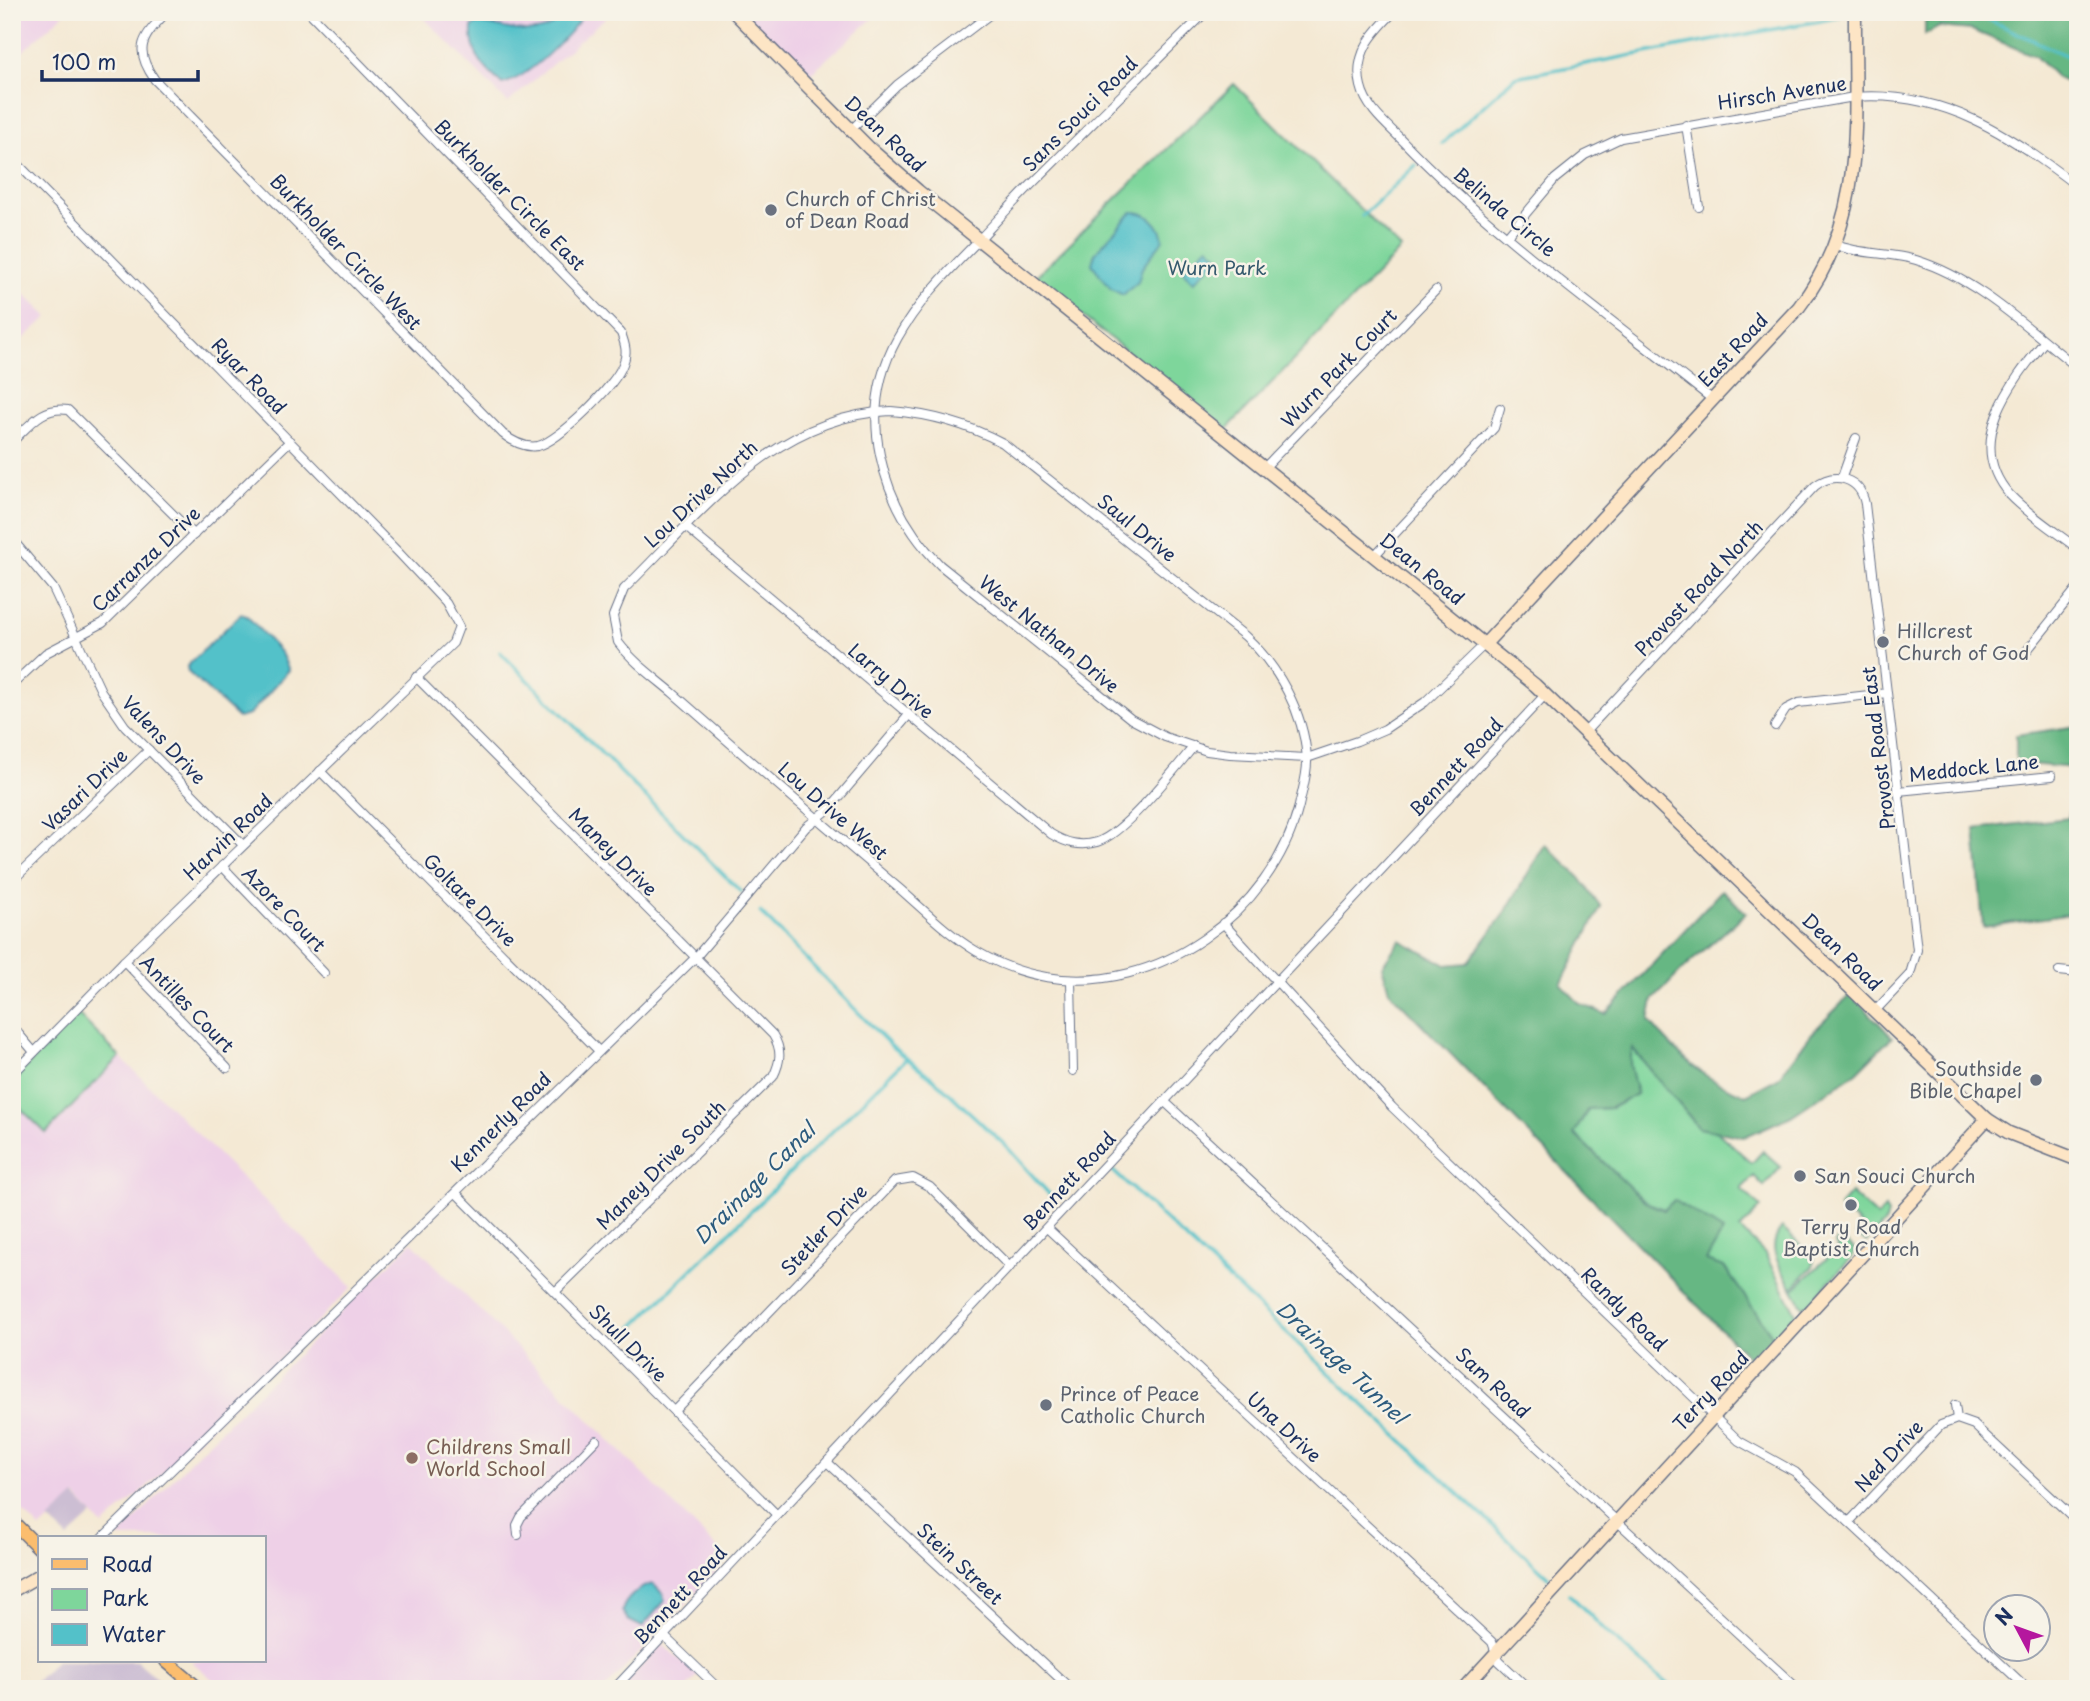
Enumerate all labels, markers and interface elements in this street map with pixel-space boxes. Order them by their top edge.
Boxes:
scale bar [42,38,198,82]
text: 100 m [52,45,116,77]
street label: Sans Souci Road [1015,49,1143,177]
street label: Hirsch Avenue [1715,68,1848,116]
street label: Dean Road [839,88,932,178]
street label: Burkholder Circle East [429,112,593,277]
street label: Belinda Circle [1448,160,1563,263]
street label: Burkholder Circle West [265,167,429,336]
place label: Church of Christ of Dean Road [785,184,936,234]
marker: Church of Christ of Dean Road [763,202,779,218]
park label: Wurn Park [1167,253,1267,281]
street label: Wurn Park Court [1274,301,1403,433]
street label: East Road [1691,306,1774,392]
street label: Ryar Road [206,331,294,420]
street label: Lou Drive North [637,433,763,553]
street label: Saul Drive [1092,487,1183,568]
street label: Carranza Drive [85,499,206,618]
street label: Provost Road North [1628,513,1769,662]
street label: Dean Road [1374,525,1471,611]
street label: West Nathan Drive [973,568,1126,699]
place label: Hillcrest Church of God [1897,616,2030,666]
marker: Hillcrest Church of God [1875,634,1891,650]
street label: Larry Drive [843,636,941,725]
street label: Provost Road East [1853,665,1901,831]
street label: Valens Drive [116,689,213,790]
street label: Bennett Road [1402,711,1509,822]
street label: Vasari Drive [35,741,133,837]
street label: Meddock Lane [1907,746,2040,788]
street label: Lou Drive West [773,755,895,866]
street label: Harvin Road [176,786,278,886]
street label: Maney Drive [563,801,664,902]
street label: Goltare Drive [418,846,524,952]
street label: Azore Court [236,859,333,958]
street label: Dean Road [1796,906,1889,997]
street label: Antilles Court [134,948,242,1059]
place label: Southside Bible Chapel [1909,1054,2022,1104]
street label: Kennerly Road [444,1065,557,1178]
marker: Southside Bible Chapel [2028,1072,2044,1088]
street label: Maney Drive South [589,1093,731,1235]
water label: Drainage Canal [685,1112,824,1251]
street label: Bennett Road [1015,1125,1122,1236]
place label: San Souci Church [1814,1161,1976,1189]
marker: San Souci Church [1792,1168,1808,1184]
street label: Stetler Drive [773,1177,873,1281]
marker: Terry Road Baptist Church [1843,1197,1859,1213]
place label: Terry Road Baptist Church [1782,1212,1920,1262]
street label: Randy Road [1575,1260,1674,1357]
water label: Drainage Tunnel [1270,1292,1417,1433]
street label: Shull Drive [583,1297,674,1388]
street label: Sam Road [1450,1340,1537,1424]
street label: Terry Road [1666,1344,1755,1437]
place label: Prince of Peace Catholic Church [1060,1379,1205,1429]
street label: Una Drive [1241,1384,1328,1468]
marker: Prince of Peace Catholic Church [1038,1397,1054,1413]
street label: Ned Drive [1848,1413,1929,1498]
place label: Childrens Small World School [426,1432,571,1482]
marker: Childrens Small World School [404,1450,420,1466]
street label: Stein Street [911,1516,1010,1611]
legend [38,1536,266,1662]
street label: Bennett Road [626,1539,733,1650]
text: Road [102,1547,153,1579]
text: Park [102,1581,149,1613]
north arrow [1982,1592,2052,1662]
text: N [1988,1601,2019,1631]
text: Water [102,1617,166,1649]

